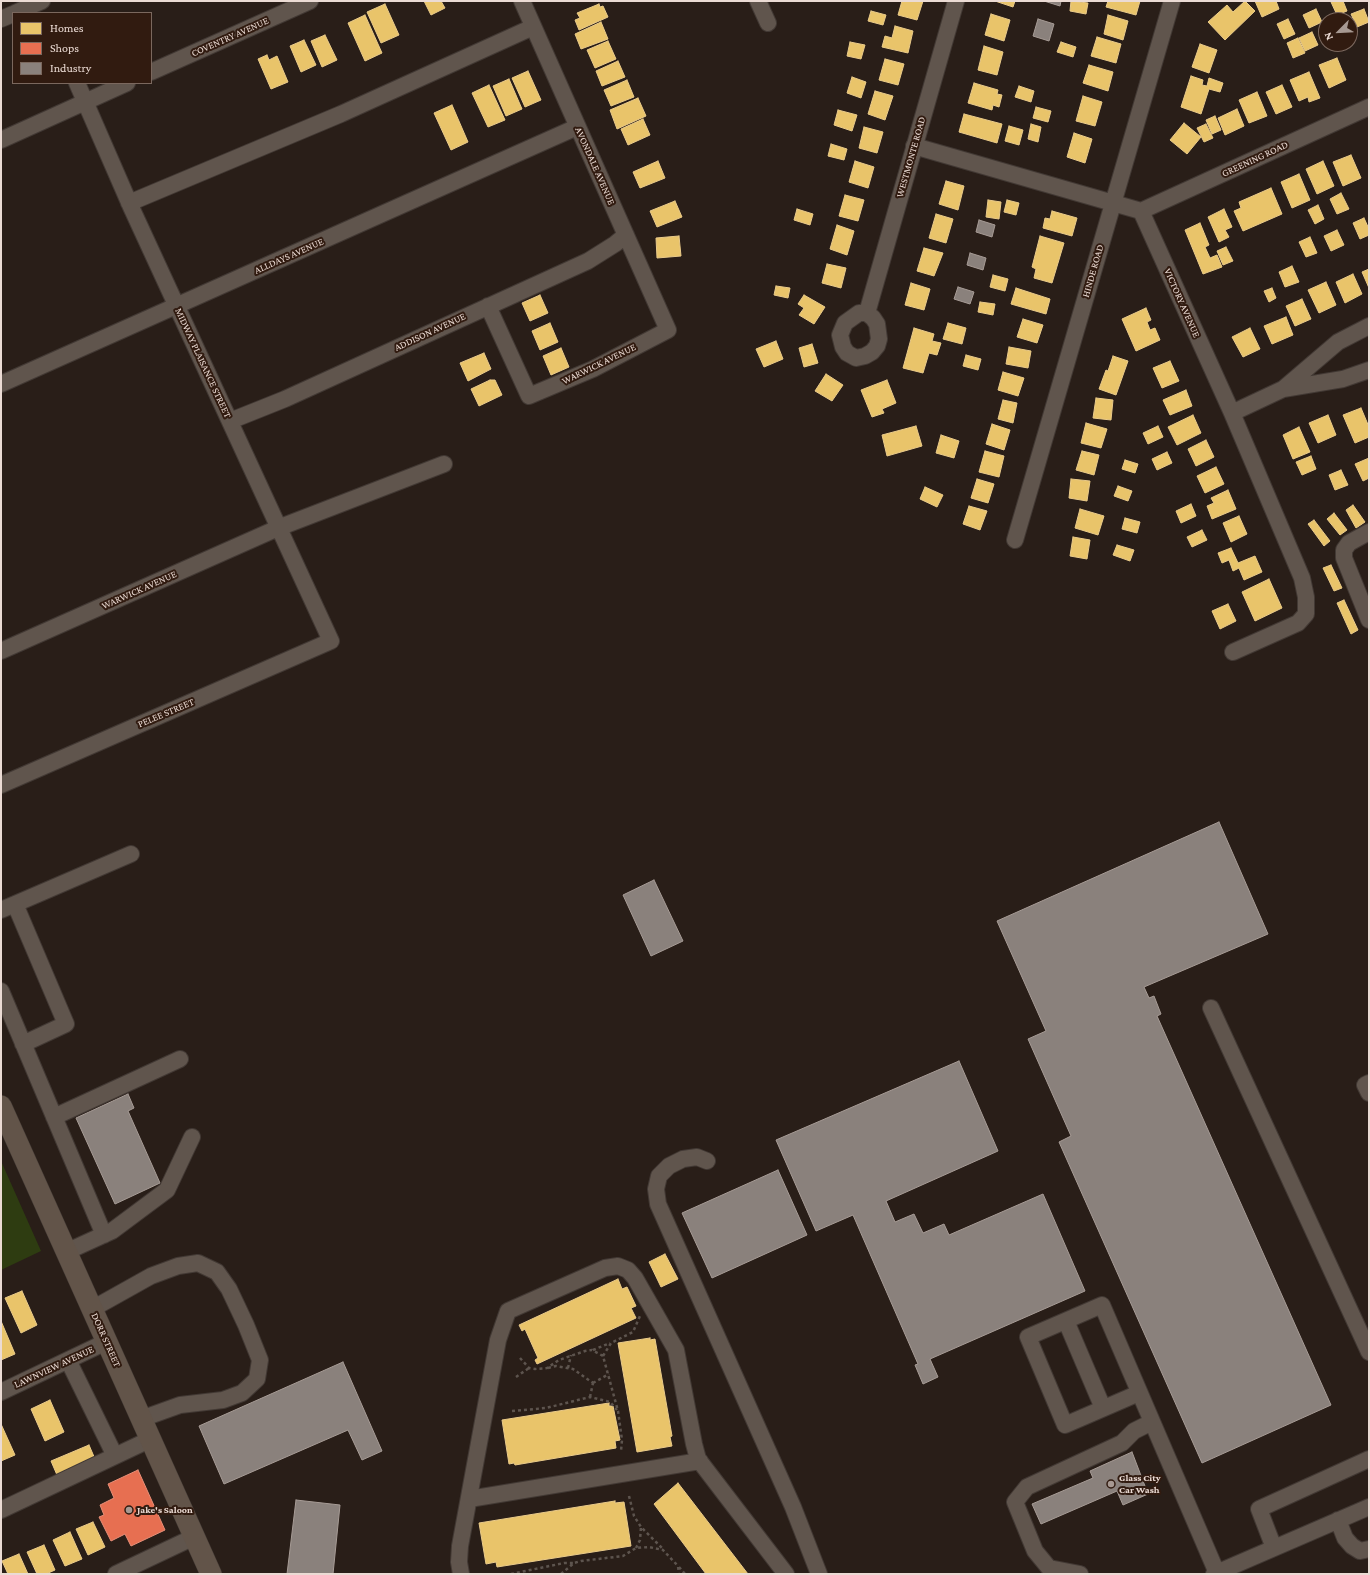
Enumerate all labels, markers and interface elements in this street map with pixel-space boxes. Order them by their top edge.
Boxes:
legend [12,12,152,84]
north arrow [1318,12,1358,52]
street label: COVENTRY AVENUE [190,15,270,59]
text: Homes [50,21,83,35]
text: N [1321,31,1335,42]
text: Shops [50,41,79,55]
text: Industry [50,61,91,75]
street label: WESTMONTE ROAD [894,115,928,199]
street label: AVONDALE AVENUE [572,125,618,207]
street label: GREENING ROAD [1220,138,1290,180]
street label: ALLDAYS AVENUE [253,235,325,277]
street label: HINDE ROAD [1080,243,1106,299]
street label: VICTORY AVENUE [1161,267,1203,339]
street label: MIDWAY PLAISANCE STREET [172,306,234,420]
street label: ADDISON AVENUE [393,310,467,354]
street label: WARWICK AVENUE [560,341,638,387]
street label: WARWICK AVENUE [100,568,178,612]
street label: PELEE STREET [136,696,196,730]
street label: DORR STREET [89,1311,123,1369]
street label: LAWNVIEW AVENUE [12,1343,96,1391]
place label: Glass City Car Wash [1119,1472,1161,1496]
marker: Glass City Car Wash [1106,1479,1116,1489]
place label: Jake's Saloon [137,1504,193,1516]
marker: Jake's Saloon [124,1505,134,1515]

